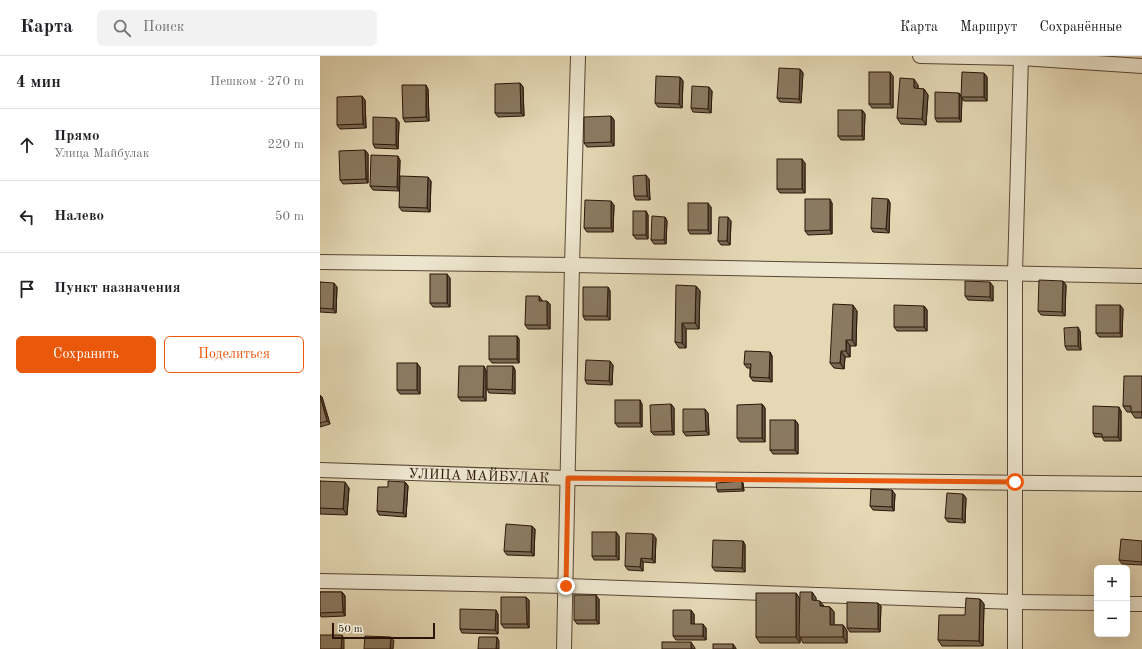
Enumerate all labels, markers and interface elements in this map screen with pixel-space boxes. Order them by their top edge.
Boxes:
search box [97,10,377,46]
icon: search [111,17,133,39]
text: Карта [20,18,73,37]
text: Поиск [143,20,184,35]
text: Карта [900,20,938,34]
text: Маршрут [960,20,1017,34]
text: Сохранённые [1039,20,1122,34]
text: 4 мин [16,74,61,91]
text: Пешком · 270 m [210,75,304,88]
text: Прямо [54,129,100,144]
icon: ahead [16,134,38,156]
text: 220 m [267,138,304,151]
text: Улица Майбулак [54,147,149,160]
icon: left [16,206,38,228]
text: Налево [54,209,104,224]
text: 50 m [275,210,304,223]
icon: arrive [16,278,38,300]
text: Пункт назначения [54,281,181,296]
button: Сохранить [16,336,156,373]
button: Поделиться [164,336,304,373]
street label: УЛИЦА МАЙБУЛАК [408,465,550,485]
route start [1006,473,1024,491]
map controls [1094,565,1130,637]
button: + [1094,565,1130,601]
route end [557,577,575,595]
button: − [1094,601,1130,637]
scale bar [332,621,435,640]
text: 50 m [338,624,363,635]

